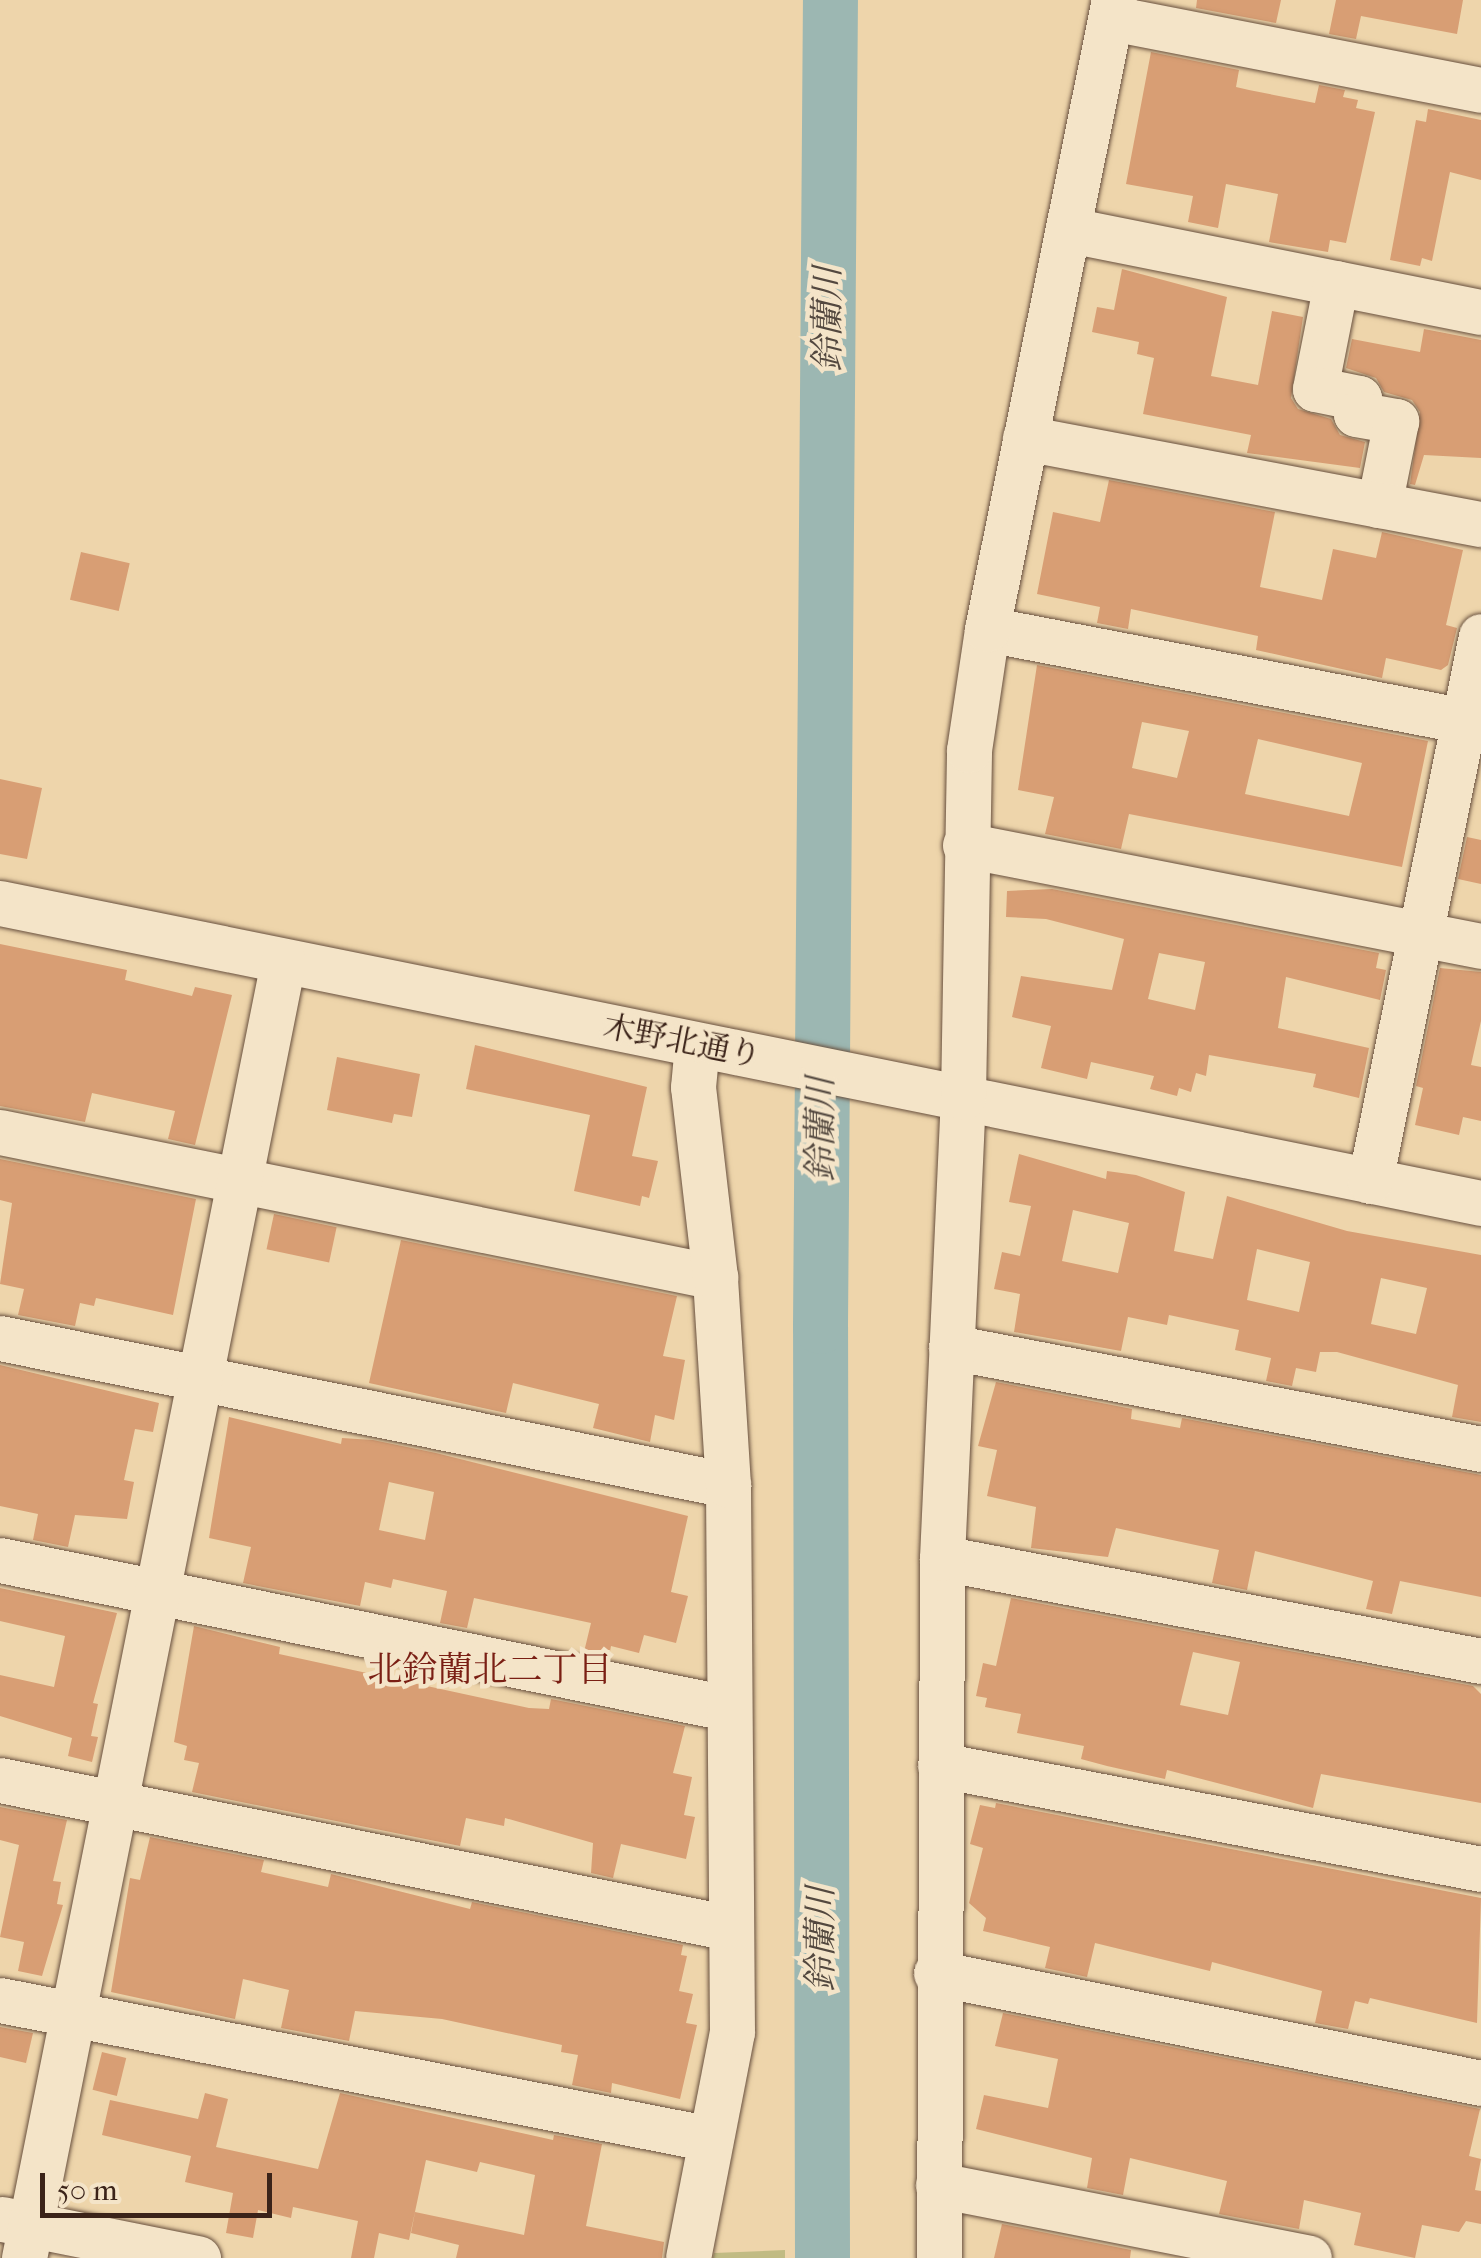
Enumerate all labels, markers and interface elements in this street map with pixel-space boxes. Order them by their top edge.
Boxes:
water label: 鈴蘭川 [807,267,849,371]
street label: 木野北通り [600,1008,764,1076]
water label: 鈴蘭川 [800,1077,842,1181]
district label: 北鈴蘭北二丁目 [368,1649,612,1691]
water label: 鈴蘭川 [800,1887,842,1991]
scale bar [45,2153,278,2215]
text: 50 m [57,2173,118,2208]

